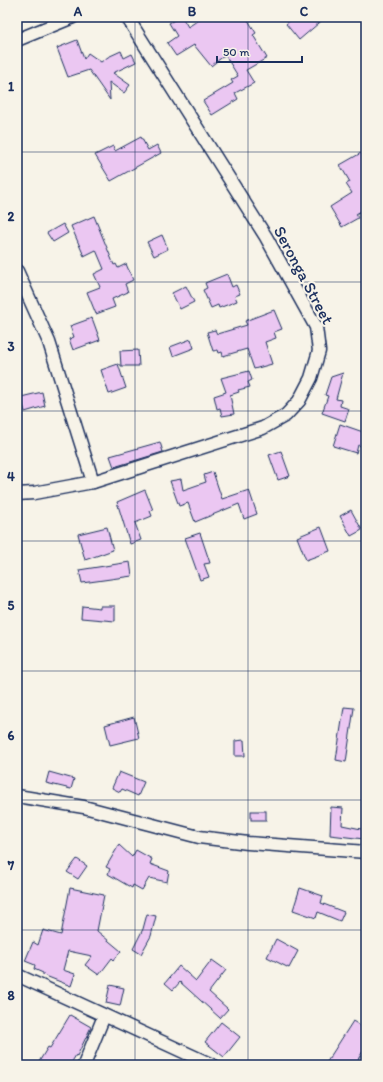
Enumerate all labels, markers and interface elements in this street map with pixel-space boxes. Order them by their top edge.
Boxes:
text: A [73,4,83,19]
text: B [188,4,197,19]
text: C [300,4,309,19]
scale bar [217,38,302,64]
text: 50 m [223,45,249,59]
text: 1 [8,79,14,94]
text: 2 [8,209,15,224]
street label: Seronga Street [270,222,338,328]
text: 3 [7,339,15,354]
text: 4 [7,469,15,484]
text: 5 [8,598,15,613]
text: 6 [8,728,15,743]
text: 7 [7,858,15,873]
text: 8 [7,988,15,1003]

